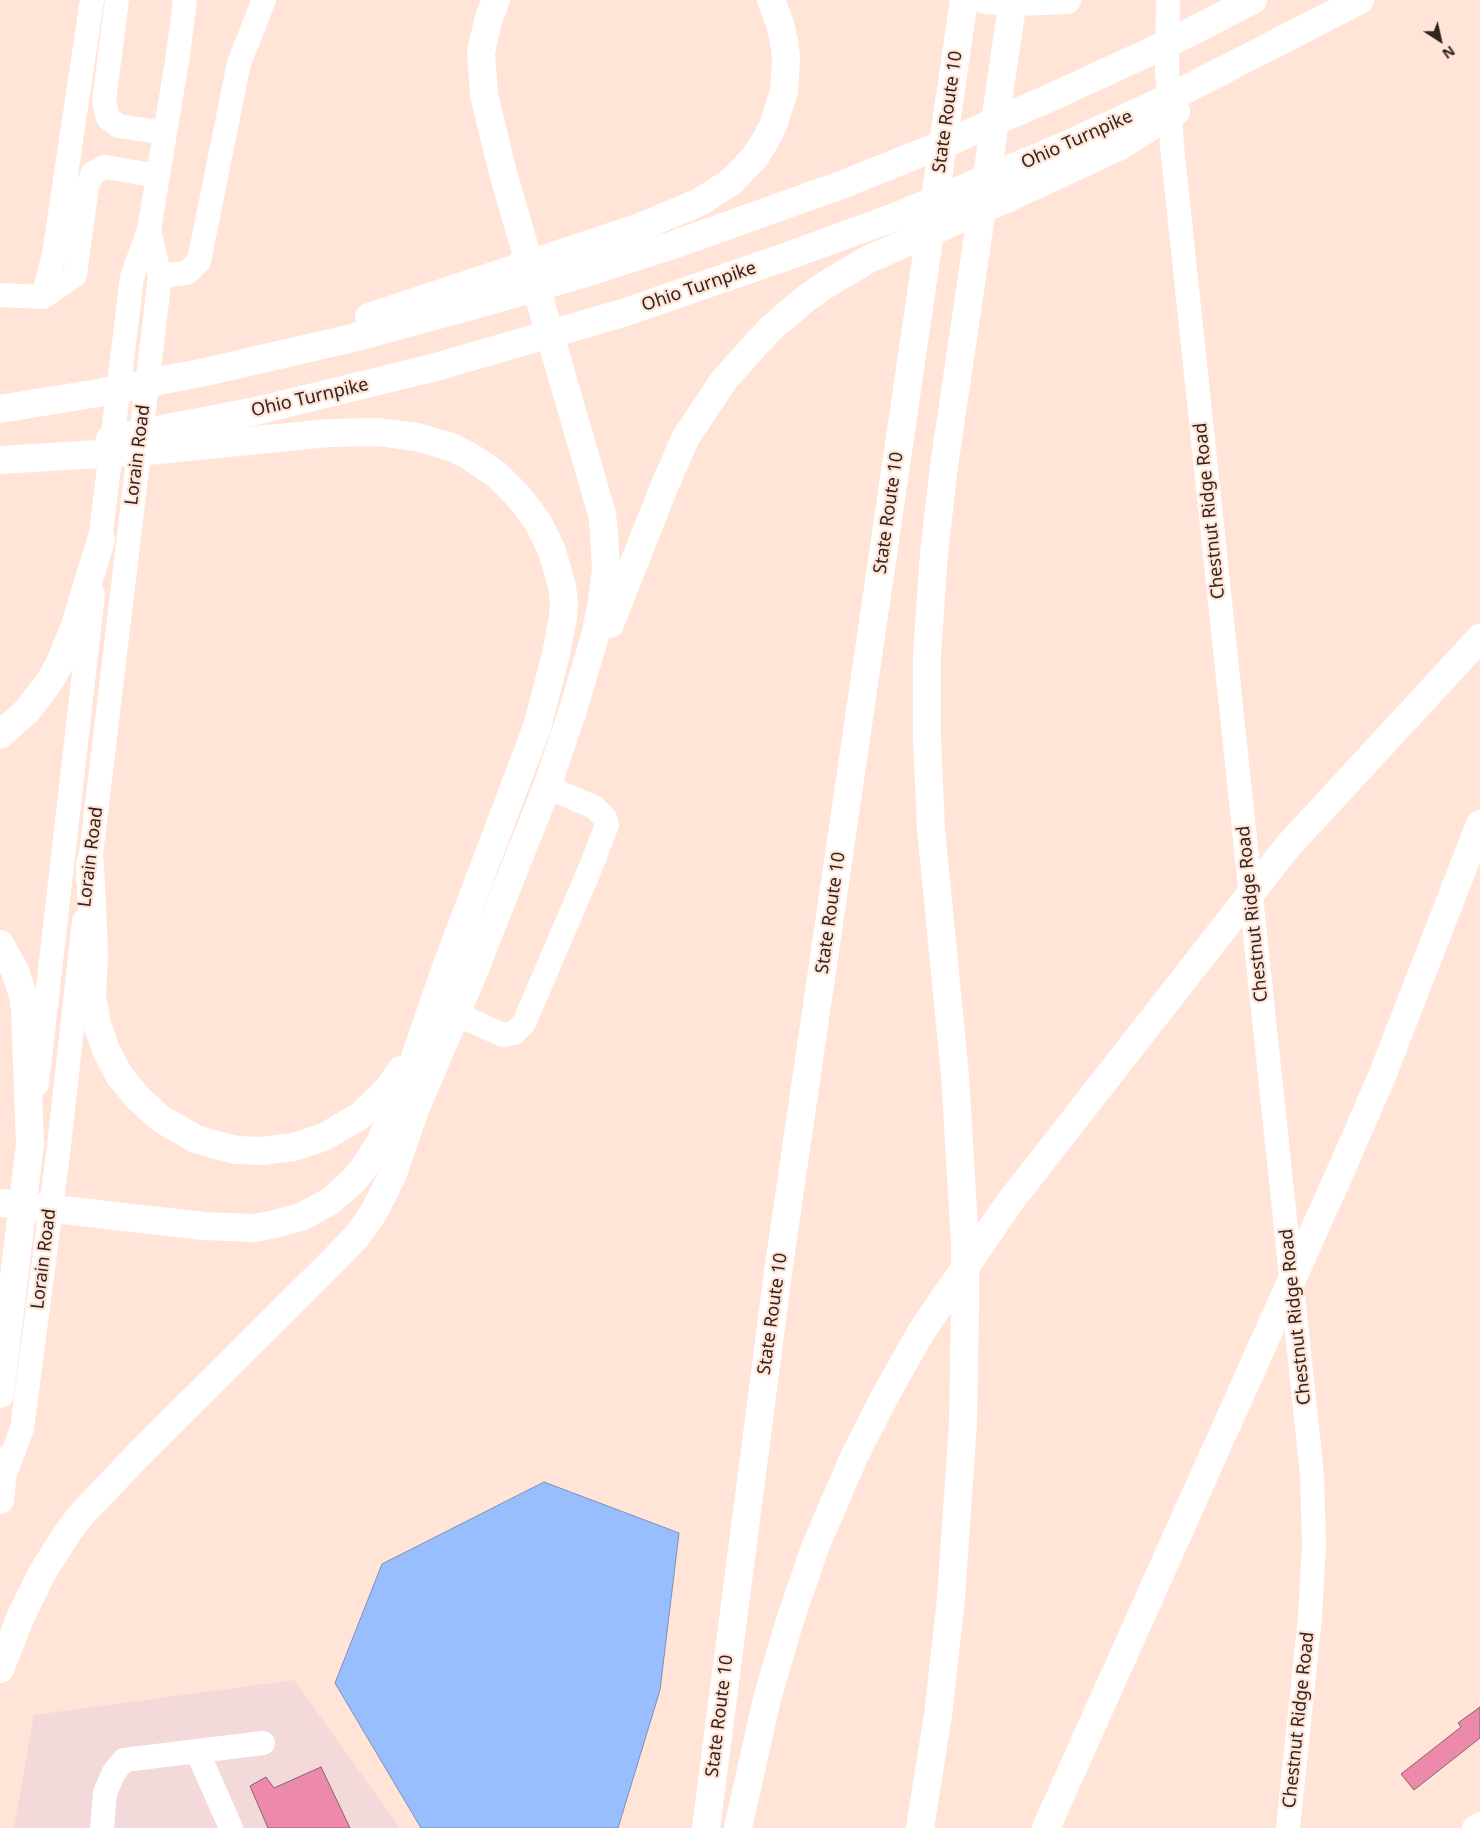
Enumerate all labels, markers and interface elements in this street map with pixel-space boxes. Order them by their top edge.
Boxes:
north arrow [1415,15,1465,65]
text: N [1439,42,1459,64]
street label: State Route 10 [929,50,967,174]
street label: Ohio Turnpike [1018,106,1136,174]
street label: Ohio Turnpike [639,257,759,317]
street label: Ohio Turnpike [249,374,371,422]
street label: Lorain Road [121,403,155,507]
street label: Chestnut Ridge Road [1190,422,1230,600]
street label: State Route 10 [870,451,908,575]
street label: Lorain Road [74,805,108,909]
street label: Chestnut Ridge Road [1233,825,1273,1003]
street label: State Route 10 [812,851,850,975]
street label: Lorain Road [27,1207,61,1311]
street label: Chestnut Ridge Road [1276,1228,1316,1406]
street label: State Route 10 [754,1252,792,1376]
street label: Chestnut Ridge Road [1279,1631,1319,1809]
street label: State Route 10 [702,1654,738,1778]

